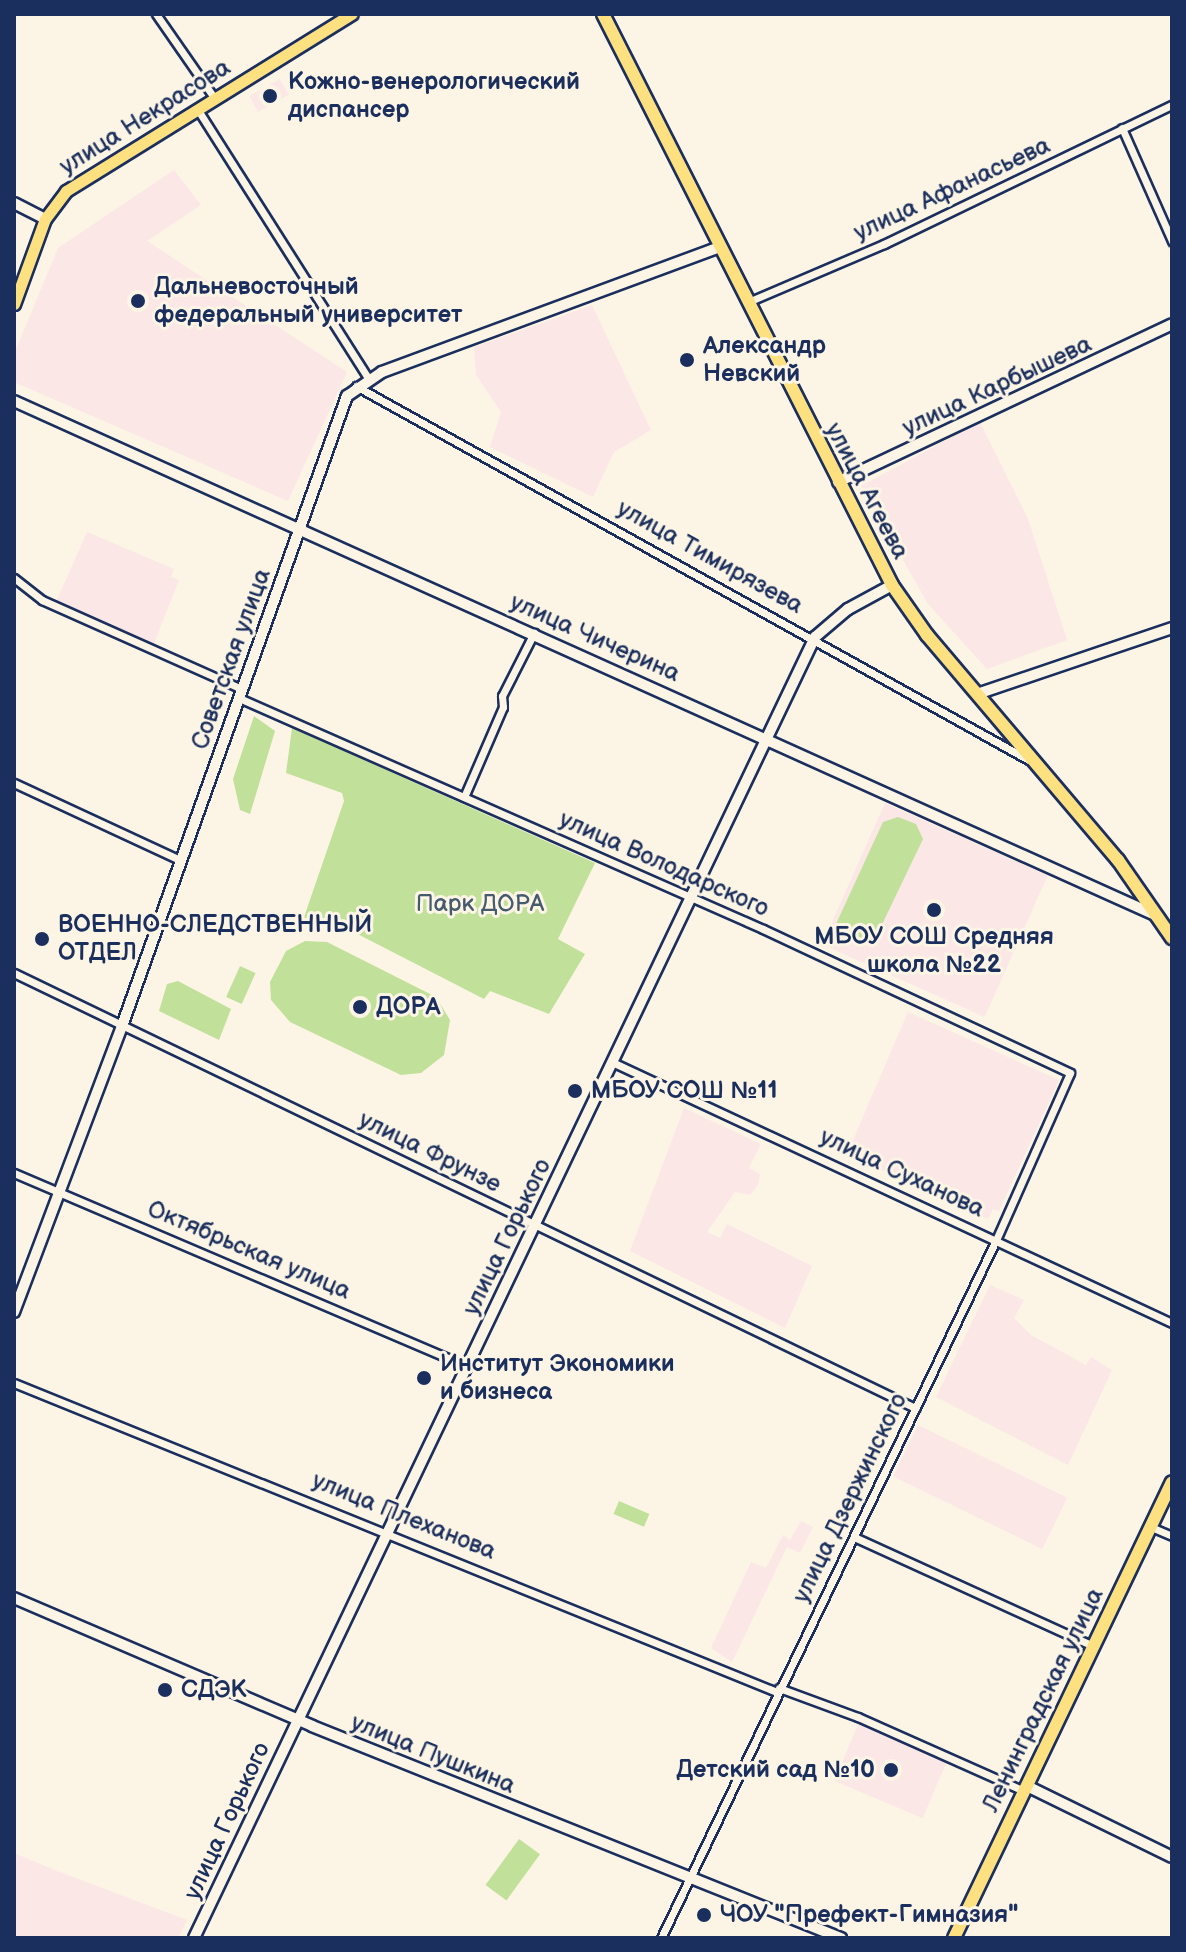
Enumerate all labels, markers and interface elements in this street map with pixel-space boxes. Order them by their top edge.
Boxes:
street label: улица Некрасова [54,53,236,181]
place label: Кожно-венерологический диспансер [288,68,580,124]
marker: Кожно-венерологический диспансер [259,85,281,107]
street label: улица Афанасьева [849,131,1055,247]
place label: Дальневосточный федеральный университет [154,273,463,329]
marker: Дальневосточный федеральный университет [129,292,147,310]
street label: улица Карбышева [898,330,1096,442]
place label: Александр Невский [703,332,826,388]
marker: Александр Невский [678,351,696,369]
street label: улица Агеева [819,418,915,564]
street label: улица Тимирязева [612,494,808,620]
street label: Советская улица [185,565,277,753]
street label: улица Чичерина [506,588,684,688]
street label: улица Володарского [555,805,773,923]
park label: Парк ДОРА [416,890,544,918]
marker: МБОУ СОШ Средняя школа №22 [925,901,943,919]
place label: ВОЕННО-СЛЕДСТВЕННЫЙ ОТДЕЛ [58,911,372,967]
place label: МБОУ СОШ Средняя школа №22 [814,923,1054,979]
marker: ВОЕННО-СЛЕДСТВЕННЫЙ ОТДЕЛ [33,930,51,948]
place label: ДОРА [376,993,441,1021]
marker: ДОРА [351,998,369,1016]
place label: МБОУ СОШ №11 [591,1077,778,1105]
marker: МБОУ СОШ №11 [566,1082,584,1100]
street label: улица Фрунзе [354,1105,506,1199]
street label: улица Суханова [815,1122,989,1224]
street label: улица Горького [457,1154,557,1320]
street label: Октябрьская улица [143,1194,355,1306]
place label: Институт Экономики и бизнеса [440,1350,675,1406]
marker: Институт Экономики и бизнеса [415,1369,433,1387]
street label: улица Дзержинского [787,1389,913,1607]
street label: улица Плеханова [308,1466,500,1566]
street label: Ленинградская улица [976,1583,1110,1817]
place label: СДЭК [181,1676,247,1704]
marker: СДЭК [156,1681,174,1699]
street label: улица Пушкина [347,1708,519,1800]
street label: улица Горького [178,1738,276,1904]
place label: Детский сад №10 [676,1756,875,1784]
marker: Детский сад №10 [882,1761,900,1779]
place label: ЧОУ "Префект-Гимназия" [720,1901,1018,1929]
marker: ЧОУ "Префект-Гимназия" [695,1906,713,1924]

